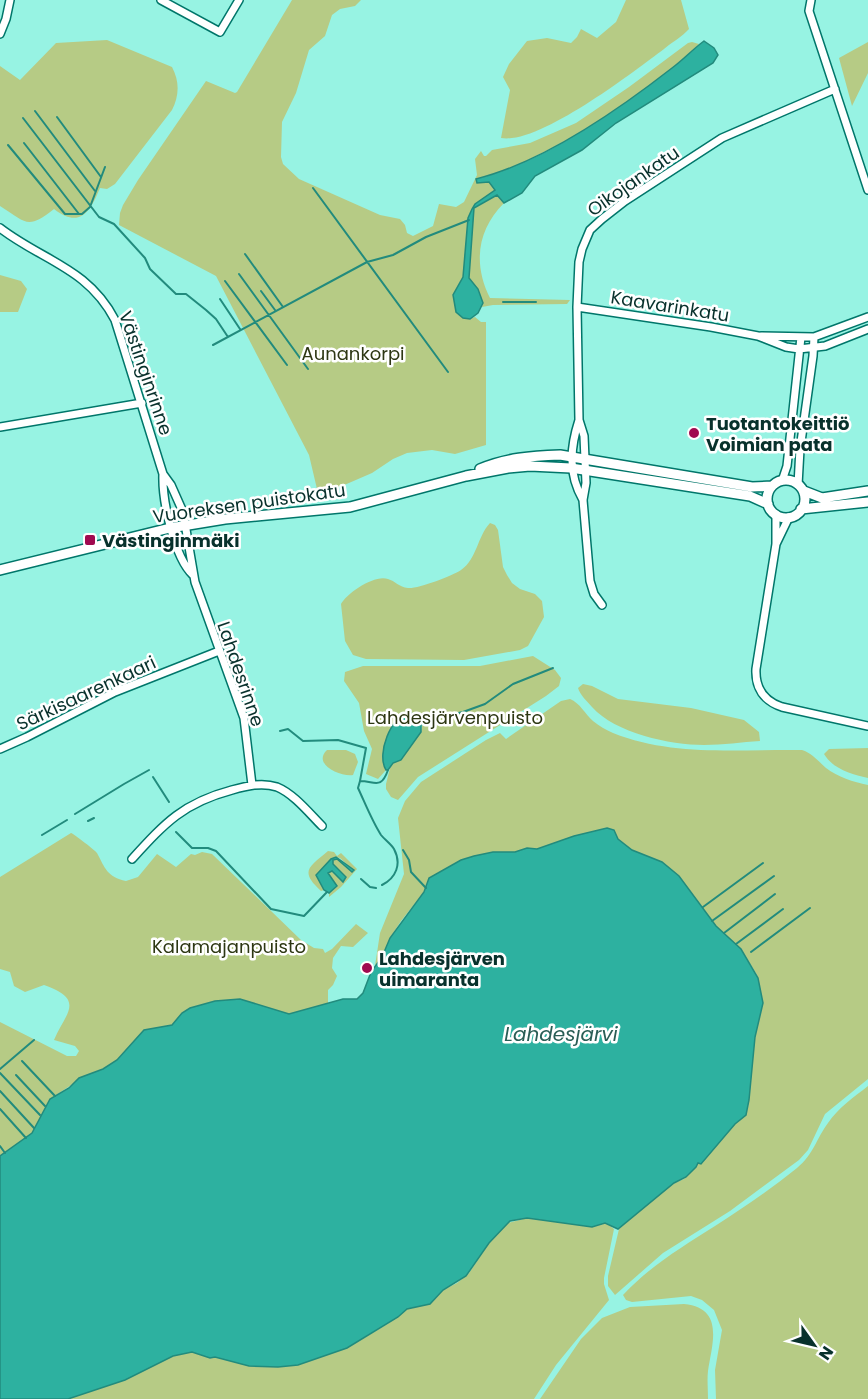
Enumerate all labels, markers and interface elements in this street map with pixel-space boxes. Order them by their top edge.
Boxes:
street label: Oikojankatu [582,140,684,222]
street label: Kaavarinkatu [609,284,731,328]
street label: Västinginrinne [113,308,179,438]
park label: Aunankorpi [302,341,404,366]
place label: Tuotantokeittiö Voimian pata [706,411,850,457]
marker: Tuotantokeittiö Voimian pata [687,426,701,440]
street label: Vuoreksen puistokatu [151,477,347,529]
place label: Västinginmäki [102,528,240,553]
marker: Västinginmäki [83,533,97,547]
street label: Lahdesrinne [211,618,271,730]
street label: Särkisaarenkaari [12,650,160,736]
park label: Lahdesjärvenpuisto [367,705,543,730]
park label: Kalamajanpuisto [152,934,306,959]
place label: Lahdesjärven uimaranta [379,946,505,992]
marker: Lahdesjärven uimaranta [360,961,374,975]
water label: Lahdesjärvi [504,1020,619,1048]
north arrow [784,1315,844,1375]
text: N [813,1342,839,1365]

